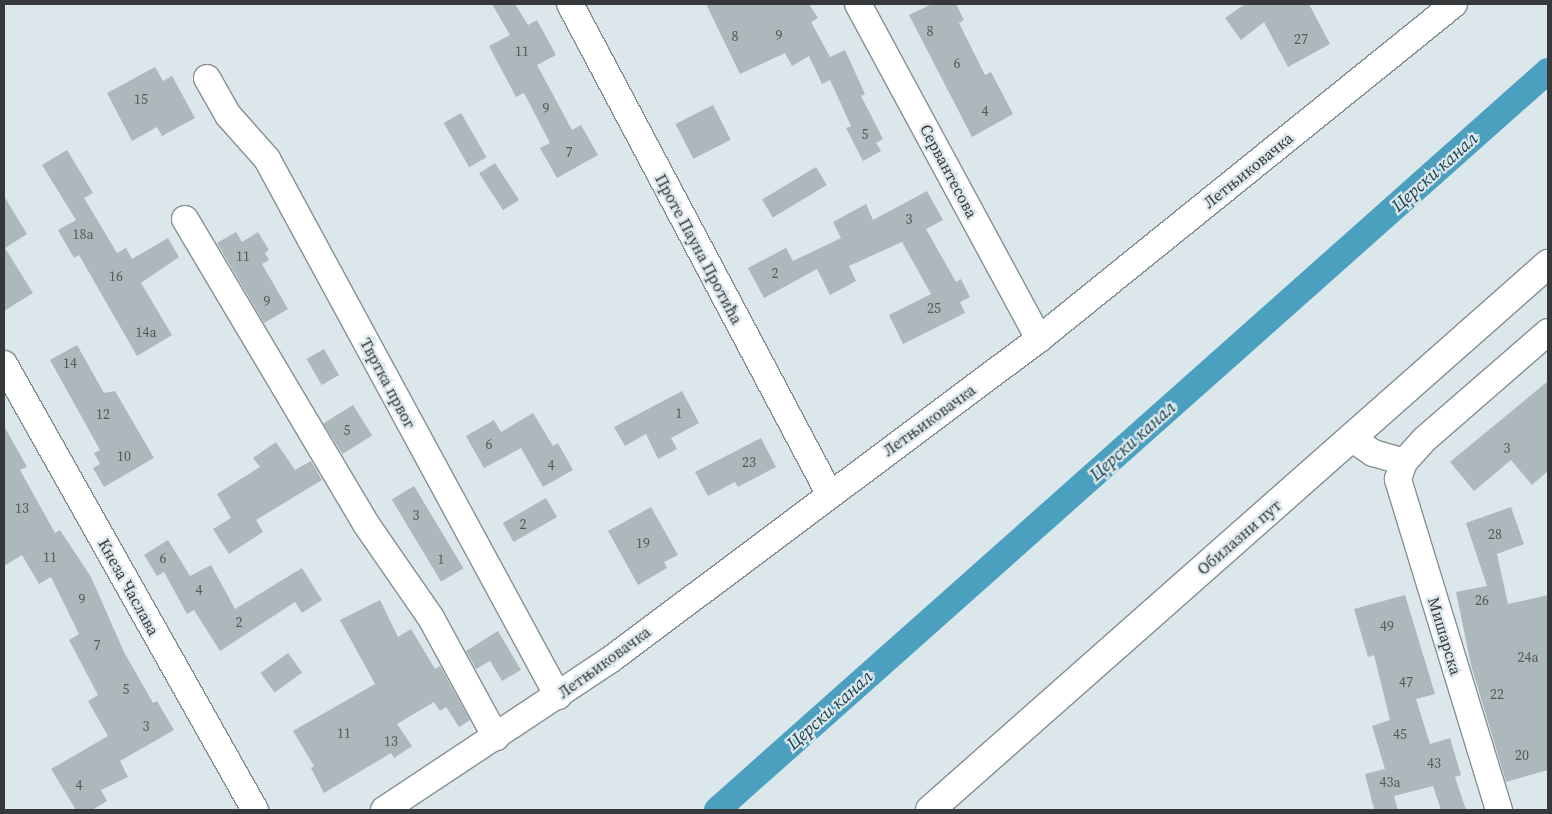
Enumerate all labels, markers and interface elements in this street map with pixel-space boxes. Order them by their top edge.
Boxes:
house number: 8 [927,23,933,39]
house number: 9 [776,27,782,43]
house number: 8 [732,28,738,44]
house number: 27 [1294,31,1308,47]
house number: 11 [515,43,529,59]
house number: 6 [954,55,960,71]
house number: 15 [134,91,148,107]
house number: 9 [543,100,549,116]
house number: 4 [982,103,988,119]
street label: Сервантесова [916,121,982,221]
house number: 5 [862,126,868,142]
street label: Летњиковачка [1199,128,1297,212]
water label: Церски канал [1388,128,1482,216]
house number: 7 [566,144,572,160]
street label: Проте Пауна Протића [651,171,747,327]
house number: 3 [906,211,912,227]
house number: 18a [72,226,94,242]
house number: 11 [236,248,250,264]
house number: 2 [772,265,778,281]
house number: 16 [109,268,123,284]
house number: 9 [264,293,270,309]
house number: 25 [927,300,941,316]
house number: 14a [135,324,157,340]
street label: Твртка првог [356,335,420,431]
house number: 14 [63,355,77,371]
street label: Летњиковачка [879,380,979,460]
water label: Церски канал [1086,397,1180,485]
house number: 1 [676,405,682,421]
house number: 12 [96,406,110,422]
house number: 5 [344,422,350,438]
house number: 6 [486,436,492,452]
house number: 3 [1504,440,1510,456]
house number: 10 [117,448,131,464]
house number: 23 [742,454,756,470]
house number: 4 [548,457,554,473]
street label: Обилазни пут [1193,495,1285,579]
house number: 13 [15,500,29,516]
house number: 3 [413,507,419,523]
house number: 2 [520,516,526,532]
house number: 28 [1488,526,1502,542]
street label: Кнеза Часлава [94,535,164,639]
house number: 19 [636,535,650,551]
house number: 11 [43,549,57,565]
house number: 6 [160,550,166,566]
house number: 1 [438,551,444,567]
house number: 4 [196,582,202,598]
house number: 9 [79,591,85,607]
house number: 26 [1475,592,1489,608]
street label: Мишарска [1424,595,1466,677]
house number: 2 [236,614,242,630]
house number: 49 [1380,618,1394,634]
street label: Летњиковачка [554,622,654,702]
house number: 7 [94,637,100,653]
house number: 24a [1517,649,1539,665]
water label: Церски канал [783,666,877,754]
house number: 47 [1399,674,1413,690]
house number: 5 [123,681,129,697]
house number: 22 [1490,686,1504,702]
house number: 3 [143,718,149,734]
house number: 11 [337,725,351,741]
house number: 45 [1393,726,1407,742]
house number: 13 [384,733,398,749]
house number: 20 [1515,747,1529,763]
house number: 43 [1427,755,1441,771]
house number: 43a [1379,774,1401,790]
house number: 4 [76,777,82,793]

